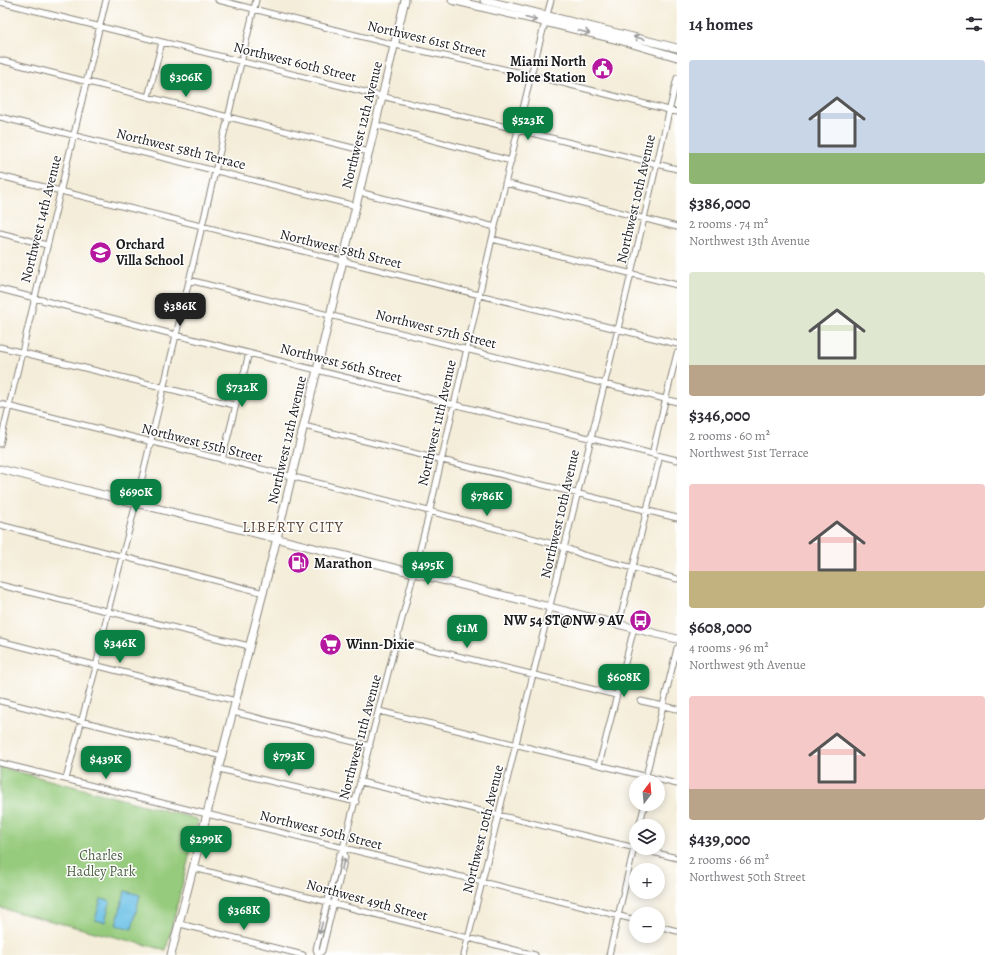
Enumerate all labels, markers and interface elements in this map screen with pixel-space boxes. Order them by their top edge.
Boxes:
text: 14 homes [689,13,753,36]
icon: filters [963,13,985,35]
one-way arrow [525,15,538,23]
street label: Northwest 61st Street [366,16,489,62]
one-way arrow [577,28,590,36]
one-way arrow [633,34,646,42]
street label: Northwest 60th Street [232,38,359,87]
place label: Miami North Police Station [506,52,586,87]
public building icon: Miami North Police Station [589,56,615,82]
street label: Northwest 12th Avenue [337,59,387,191]
pin: $306K [158,64,214,98]
text: $306K [170,68,202,85]
icon: home [801,86,873,158]
pin: $523K [500,107,556,141]
text: $523K [512,111,544,128]
street label: Northwest 58th Terrace [114,124,248,174]
street label: Northwest 10th Avenue [612,133,660,265]
street label: Northwest 14th Avenue [16,153,66,285]
text: $386,000 [689,192,751,215]
text: 2 rooms · 74 m² [689,215,768,232]
street label: Northwest 58th Street [278,225,404,273]
text: Northwest 13th Avenue [689,232,810,249]
place label: Orchard Villa School [115,235,184,270]
school or university icon: Orchard Villa School [88,239,114,265]
pin: $386K [152,293,208,327]
text: $386K [164,297,196,314]
icon: home [801,298,873,370]
street label: Northwest 57th Street [373,305,499,353]
street label: Northwest 56th Street [278,339,404,387]
street label: Northwest 11th Avenue [413,358,461,488]
pin: $732K [214,374,270,408]
street label: Northwest 12th Avenue [263,374,311,506]
text: $732K [226,378,258,395]
text: $346,000 [689,404,750,427]
street label: Northwest 55th Street [139,419,265,467]
text: 2 rooms · 60 m² [689,427,770,444]
text: Northwest 51st Terrace [689,444,809,461]
street label: Northwest 10th Avenue [536,448,584,580]
pin: $690K [108,479,164,513]
text: $690K [119,483,153,500]
pin: $786K [459,483,515,517]
text: $786K [471,487,503,504]
icon: home [801,510,873,582]
district label: LIBERTY CITY [242,517,344,537]
fuel station icon: Marathon [286,550,312,576]
pin: $495K [400,552,456,586]
place label: Marathon [314,554,372,573]
text: $495K [412,556,444,573]
bus stop icon: NW 54 ST@NW 9 AV [627,607,653,633]
place label: NW 54 ST@NW 9 AV [504,611,624,630]
pin: $1M [448,615,486,649]
text: $608,000 [689,616,752,639]
text: $1M [456,619,478,636]
pin: $346K [92,630,148,664]
supermarket icon: Winn-Dixie [317,631,343,657]
text: $346K [104,634,136,651]
place label: Winn-Dixie [345,635,415,654]
text: 4 rooms · 96 m² [689,639,769,656]
text: Northwest 9th Avenue [689,656,806,673]
pin: $608K [596,664,652,698]
text: $608K [607,668,641,685]
street label: Northwest 11th Avenue [334,672,386,802]
icon: home [801,722,873,794]
pin: $793K [261,743,317,777]
pin: $439K [78,746,134,780]
text: $793K [273,747,305,764]
text: $439K [90,750,122,767]
street label: Northwest 10th Avenue [458,763,508,895]
north arrow [629,775,665,811]
map controls [629,775,665,943]
street label: Northwest 50th Street [258,806,385,855]
button: layers [629,819,665,855]
pin: $299K [178,826,234,860]
text: $439,000 [689,828,750,851]
text: $299K [190,830,222,847]
park label: Charles Hadley Park [66,846,136,881]
text: 2 rooms · 66 m² [689,851,769,868]
one-way arrow [340,858,348,871]
button: + [629,863,665,899]
text: Northwest 50th Street [689,868,806,885]
street label: Northwest 49th Street [304,875,430,925]
pin: $368K [216,897,272,931]
text: $368K [228,901,260,918]
button: − [629,907,665,943]
one-way arrow [317,921,324,934]

